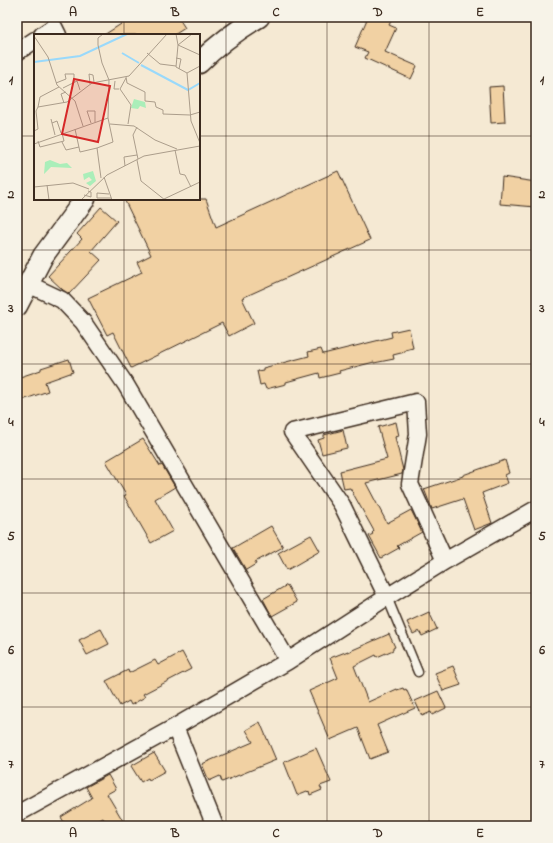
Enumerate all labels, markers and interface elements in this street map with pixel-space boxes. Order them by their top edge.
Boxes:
text: A [69,3,77,22]
text: B [170,3,180,22]
text: C [272,3,280,22]
text: D [372,3,383,22]
text: E [476,3,484,22]
inset map [34,34,200,200]
text: 1 [9,71,14,90]
text: 1 [540,71,545,90]
text: 2 [7,185,15,204]
text: 2 [538,185,546,204]
text: 3 [7,299,14,318]
text: 3 [538,299,545,318]
text: 4 [7,413,14,432]
text: 4 [538,413,545,432]
text: 5 [7,527,15,546]
text: 5 [538,527,546,546]
text: 6 [7,641,14,660]
text: 6 [538,641,545,660]
text: 7 [8,755,14,774]
text: 7 [539,755,545,774]
text: A [69,824,77,843]
text: B [170,824,180,843]
text: C [272,824,280,843]
text: D [372,824,383,843]
text: E [476,824,484,843]

